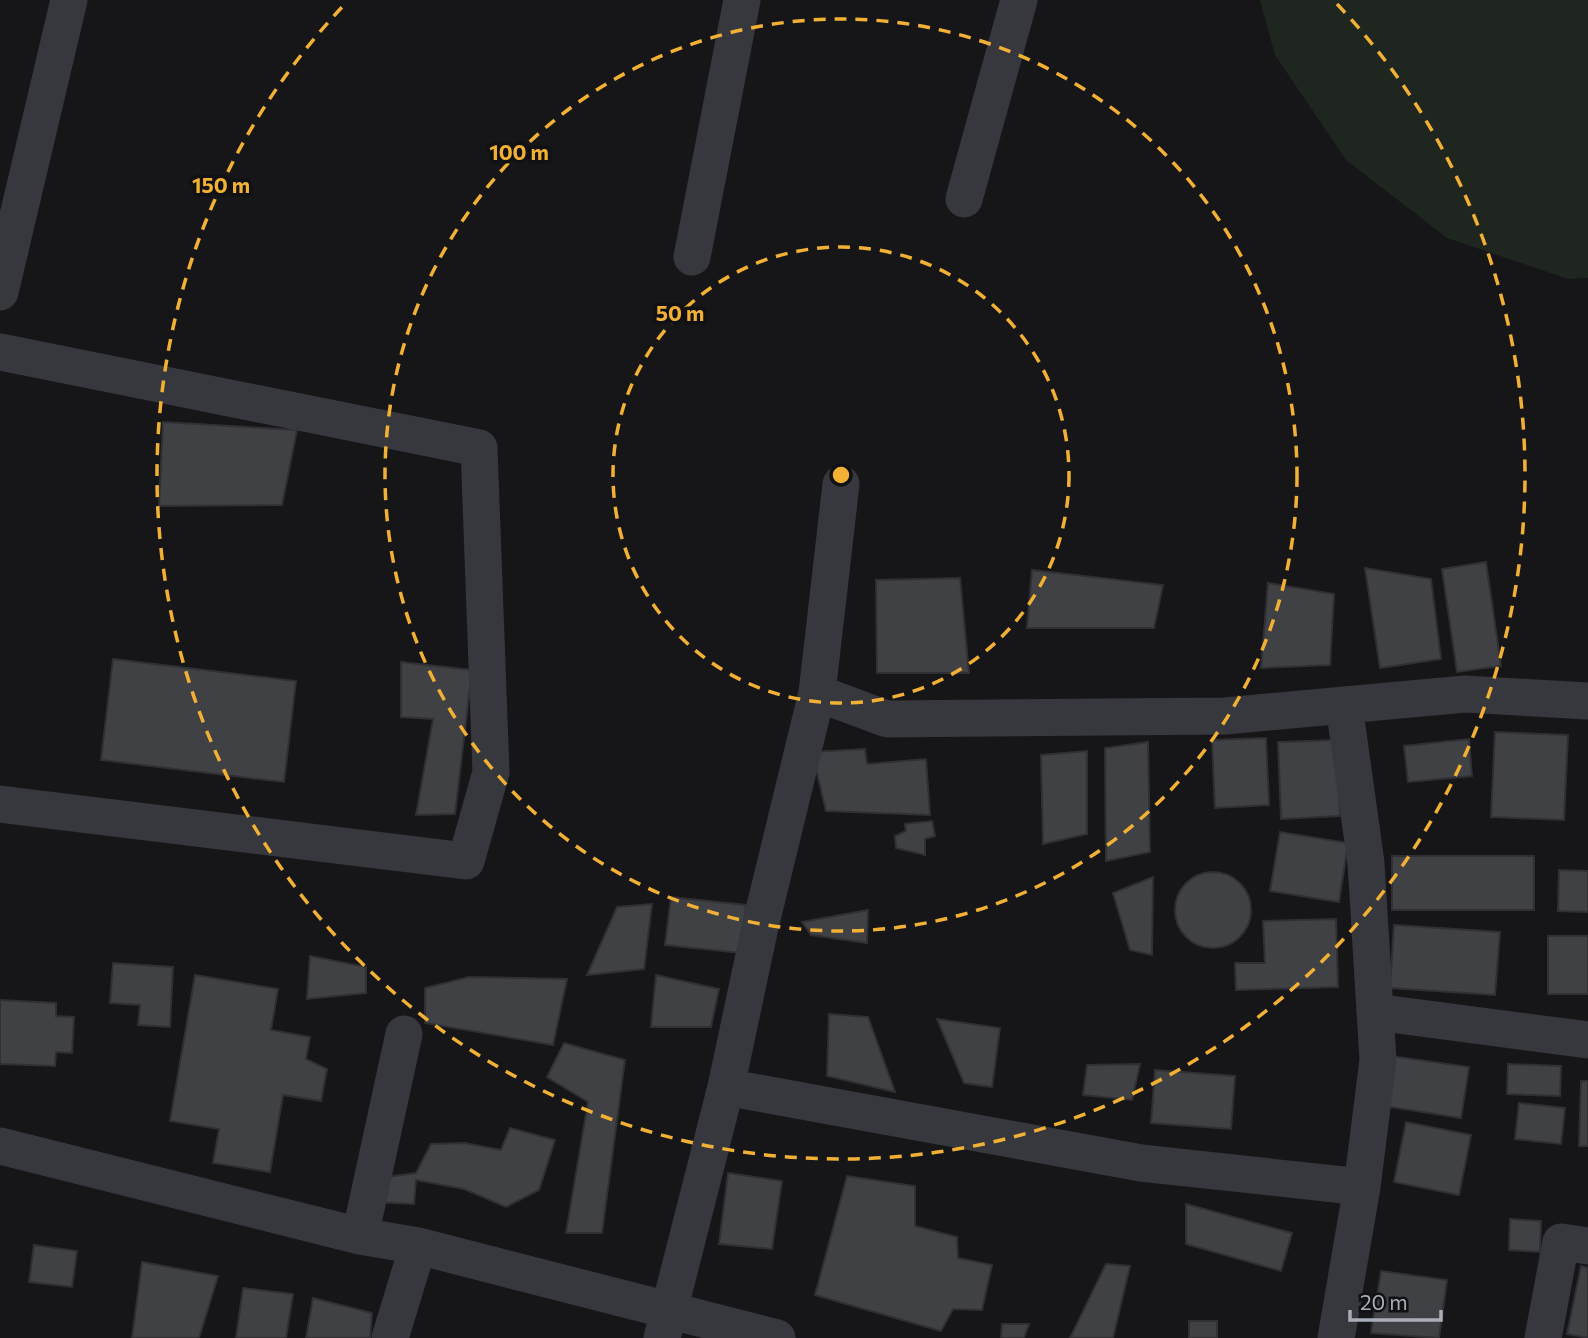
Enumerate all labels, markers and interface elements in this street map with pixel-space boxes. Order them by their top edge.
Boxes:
text: 100 m [489,139,549,164]
text: 150 m [192,172,250,197]
text: 50 m [656,300,704,325]
centre of rings [829,463,853,487]
scale bar [1350,1278,1441,1322]
text: 20 m [1360,1289,1408,1314]

